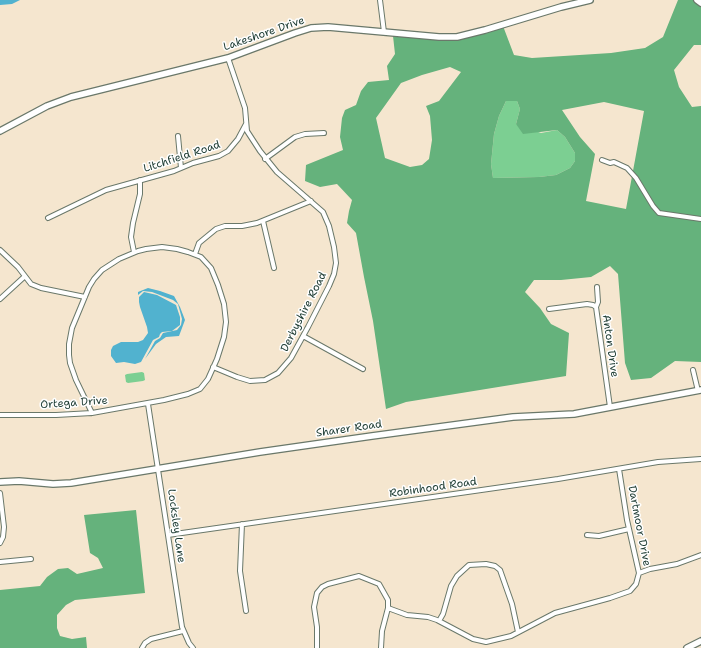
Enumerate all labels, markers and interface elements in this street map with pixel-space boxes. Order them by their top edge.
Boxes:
street label: Lakeshore Drive [222,14,306,54]
street label: Litchfield Road [142,138,222,176]
street label: Derbyshire Road [278,270,330,354]
street label: Anton Drive [599,314,621,378]
street label: Ortega Drive [40,394,108,412]
street label: Sharer Road [315,418,383,440]
street label: Robinhood Road [388,475,478,501]
street label: Dartmoor Drive [625,485,653,567]
street label: Locksley Lane [164,488,188,564]

